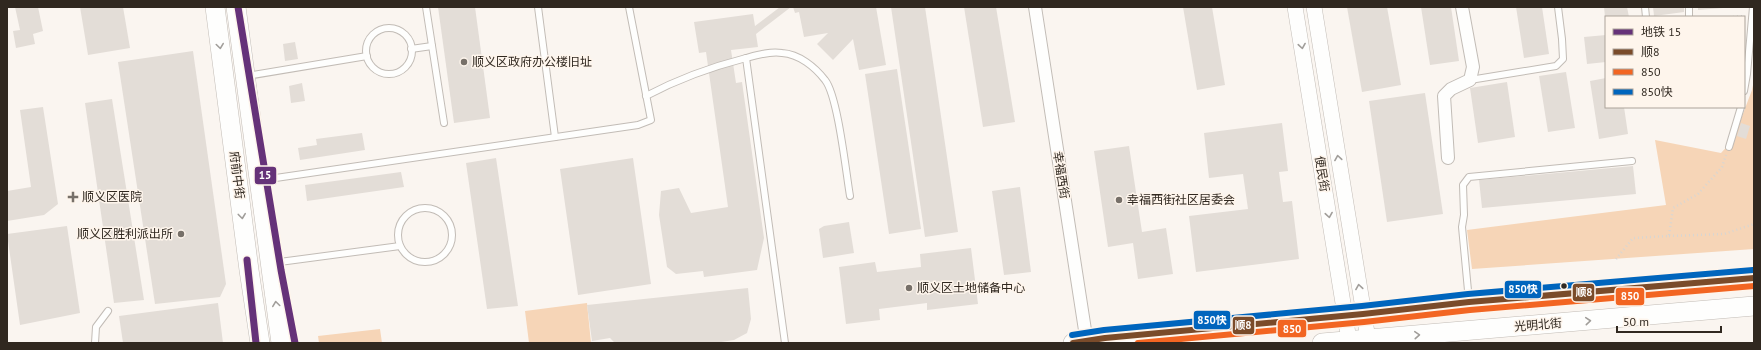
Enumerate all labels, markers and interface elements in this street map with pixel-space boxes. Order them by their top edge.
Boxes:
legend [1605,16,1745,108]
text: 地铁 15 [1641,24,1681,39]
one-way arrow [1297,42,1306,49]
one-way arrow [215,43,224,49]
text: 顺8 [1641,44,1660,59]
place label: 顺义区政府办公楼旧址 [472,54,592,69]
marker: 顺义区政府办公楼旧址 [459,57,469,67]
text: 850 [1641,64,1661,79]
text: 850快 [1641,84,1673,99]
street label: 府前中街 [227,150,248,200]
street label: 幸福西街 [1050,150,1073,200]
street label: 便民街 [1312,155,1333,193]
one-way arrow [1334,155,1343,161]
line badge: 15 [254,166,277,185]
text: 15 [259,168,271,182]
place label: 顺义区医院 [82,189,142,204]
marker: 顺义区医院 [67,191,79,203]
place label: 幸福西街社区居委会 [1127,192,1235,207]
marker: 幸福西街社区居委会 [1114,195,1124,205]
one-way arrow [1324,212,1333,218]
one-way arrow [237,213,246,219]
place label: 顺义区胜利派出所 [77,226,173,241]
marker: 顺义区胜利派出所 [176,229,186,239]
place label: 顺义区土地储备中心 [917,280,1025,295]
line badge: 850快 [1504,280,1542,299]
unlabelled marker [1559,281,1569,291]
text: 850快 [1508,282,1538,296]
marker: 顺义区土地储备中心 [904,283,914,293]
line badge: 顺8 [1572,283,1595,302]
one-way arrow [1355,284,1364,290]
text: 顺8 [1575,285,1593,299]
line badge: 850 [1615,287,1645,306]
text: 850 [1621,289,1639,303]
one-way arrow [272,301,281,307]
scale bar [1617,308,1721,334]
line badge: 850快 [1193,310,1231,330]
text: 850快 [1197,313,1227,327]
text: 50 m [1623,314,1649,329]
street label: 光明北街 [1513,315,1563,334]
line badge: 顺8 [1232,316,1255,335]
one-way arrow [1585,316,1591,325]
text: 顺8 [1234,318,1252,332]
line badge: 850 [1277,319,1307,338]
text: 850 [1283,322,1301,336]
one-way arrow [1414,330,1420,339]

